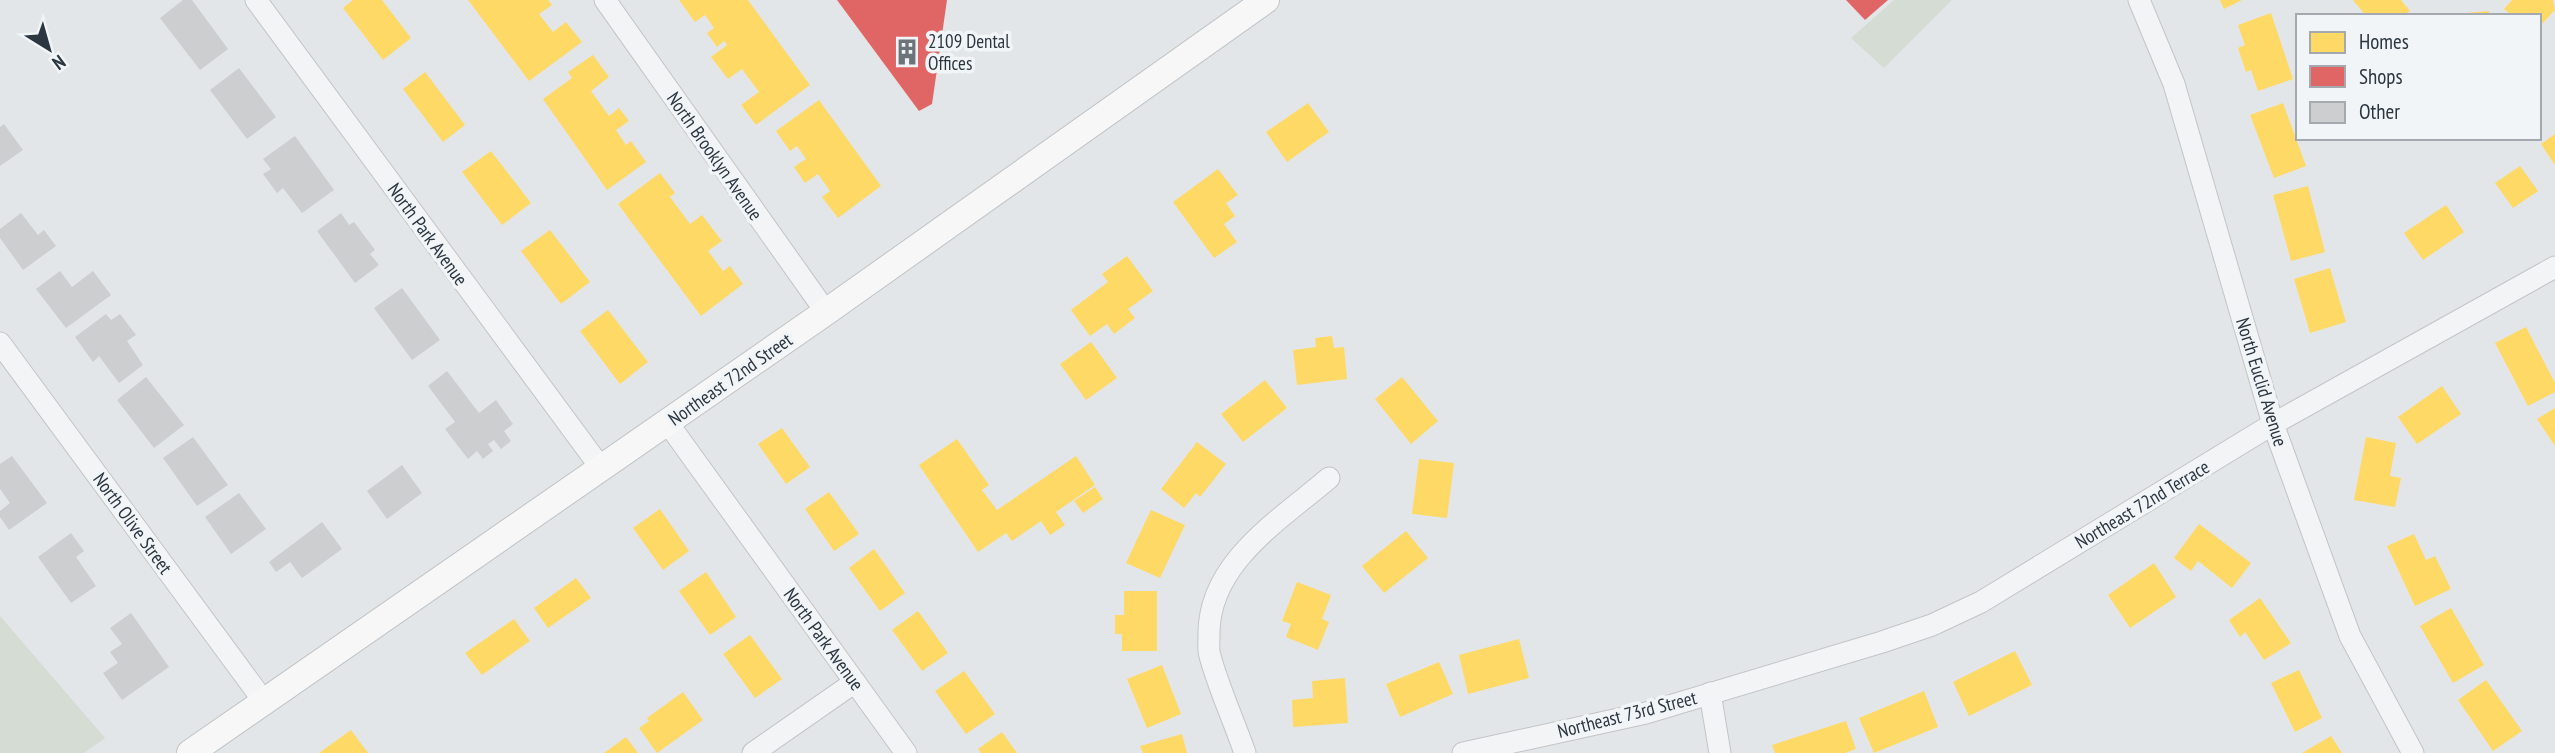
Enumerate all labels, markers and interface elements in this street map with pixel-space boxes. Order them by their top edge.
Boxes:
north arrow [14,14,84,84]
legend [2296,14,2541,140]
text: Homes [2359,28,2409,55]
place label: 2109 Dental Offices [928,29,1010,75]
building icon: 2109 Dental Offices [892,37,922,67]
text: N [48,50,71,75]
text: Shops [2359,63,2403,90]
street label: North Brooklyn Avenue [662,87,768,225]
text: Other [2359,98,2400,125]
street label: North Park Avenue [383,178,473,290]
street label: North Euclid Avenue [2231,315,2293,449]
street label: Northeast 72nd Street [663,327,797,431]
street label: Northeast 72nd Terrace [2070,454,2214,554]
street label: North Olive Street [88,468,178,579]
street label: North Park Avenue [779,583,869,695]
street label: Northeast 73rd Street [1555,685,1700,743]

